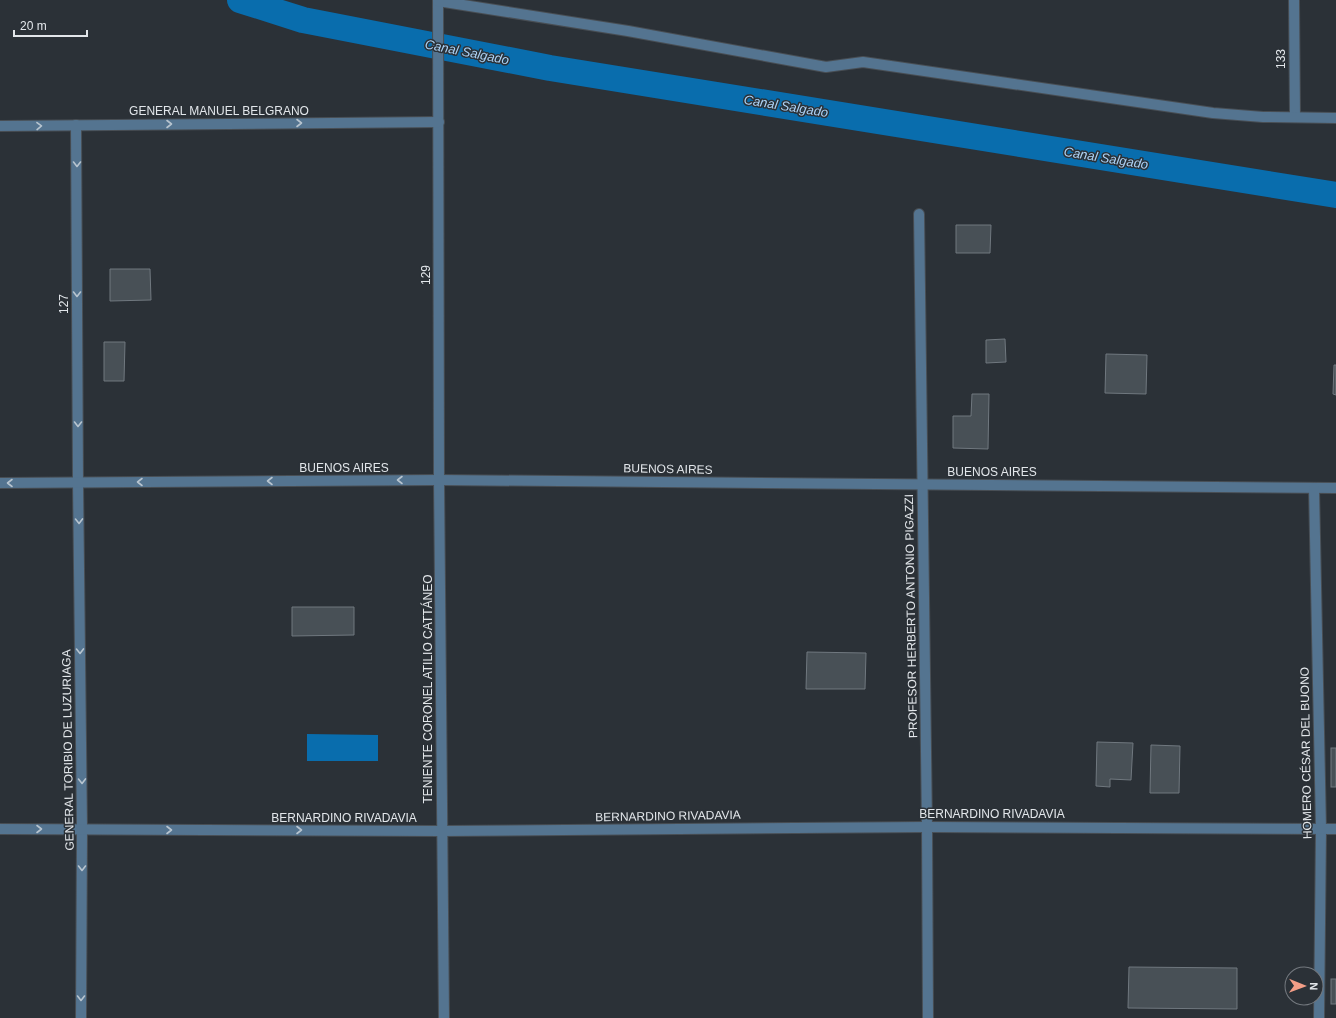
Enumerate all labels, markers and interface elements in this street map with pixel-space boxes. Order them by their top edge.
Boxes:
scale bar [14,12,87,38]
text: 20 m [20,19,47,33]
water label: Canal Salgado [424,37,510,67]
street label: 133 [1274,49,1288,69]
water label: Canal Salgado [743,92,829,120]
street label: GENERAL MANUEL BELGRANO [129,104,309,118]
one-way arrow [296,119,302,127]
one-way arrow [166,120,172,129]
one-way arrow [36,122,42,130]
water label: Canal Salgado [1063,144,1149,172]
one-way arrow [73,161,81,167]
street label: 129 [419,265,433,285]
one-way arrow [73,291,81,297]
street label: 127 [57,294,71,314]
one-way arrow [74,421,82,427]
street label: BUENOS AIRES [299,461,389,475]
street label: BUENOS AIRES [623,461,713,477]
street label: BUENOS AIRES [947,465,1037,479]
one-way arrow [397,476,403,484]
one-way arrow [267,477,273,485]
one-way arrow [137,478,143,486]
one-way arrow [7,479,13,487]
street label: PROFESOR HERBERTO ANTONIO PIGAZZI [902,494,920,738]
one-way arrow [75,518,83,524]
street label: TENIENTE CORONEL ATILIO CATTÁNEO [420,574,435,804]
one-way arrow [76,648,84,654]
street label: GENERAL TORIBIO DE LUZURIAGA [59,649,77,851]
street label: HOMERO CÉSAR DEL BUONO [1296,667,1315,839]
one-way arrow [78,778,86,784]
street label: BERNARDINO RIVADAVIA [919,807,1065,821]
street label: BERNARDINO RIVADAVIA [595,808,741,824]
street label: BERNARDINO RIVADAVIA [271,811,417,825]
one-way arrow [36,825,42,833]
one-way arrow [166,826,172,834]
one-way arrow [296,826,302,834]
one-way arrow [78,865,86,871]
north arrow [1284,966,1324,1006]
text: N [1308,982,1320,990]
one-way arrow [77,995,85,1001]

